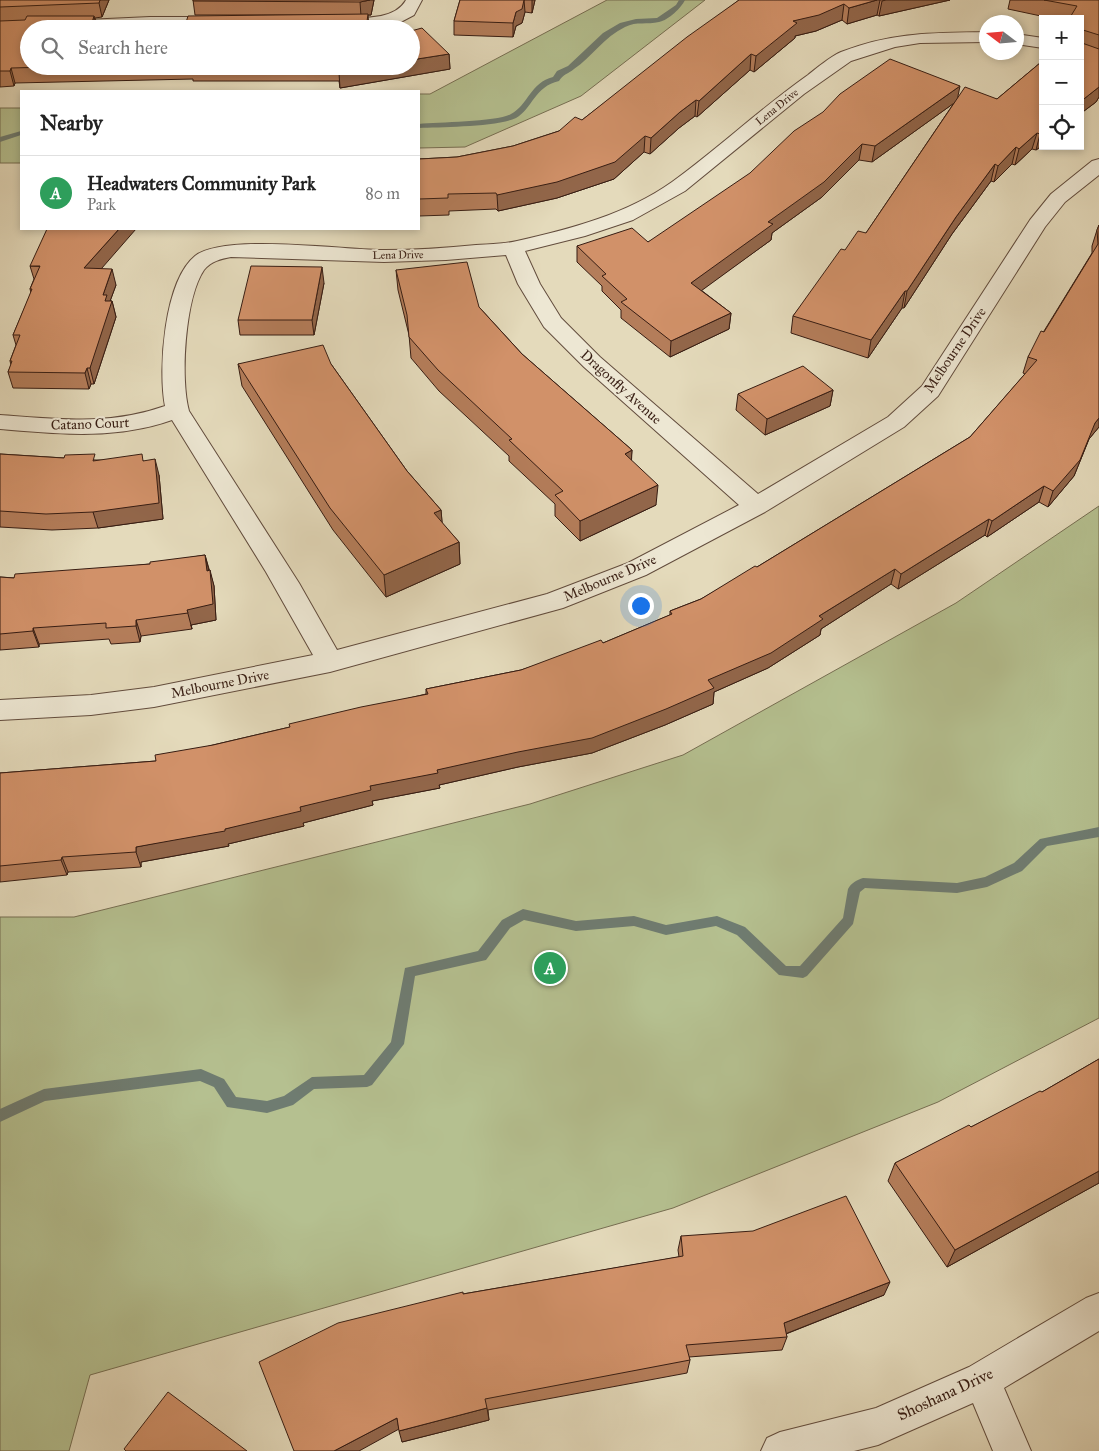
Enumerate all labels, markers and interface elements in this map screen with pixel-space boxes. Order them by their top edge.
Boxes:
north arrow [979,15,1024,60]
map controls [1039,15,1084,150]
button: + [1039,15,1084,60]
search box [20,20,420,75]
icon: search [38,34,66,62]
text: Search here [78,36,168,59]
button: − [1039,60,1084,105]
street label: Lena Drive [753,86,801,128]
button: locate [1039,105,1084,150]
text: Nearby [40,110,103,136]
text: Headwaters Community Park [87,172,316,195]
text: A [51,184,61,203]
text: 80 m [365,184,400,203]
text: Park [87,195,116,214]
street label: Lena Drive [372,248,424,262]
street label: Melbourne Drive [920,304,990,396]
street label: Dragonfly Avenue [577,346,665,428]
street label: Catano Court [51,414,130,434]
street label: Melbourne Drive [561,551,659,605]
your location [628,593,654,619]
street label: Melbourne Drive [170,666,271,702]
pin: A [534,949,566,987]
street label: Shoshana Drive [894,1363,996,1424]

